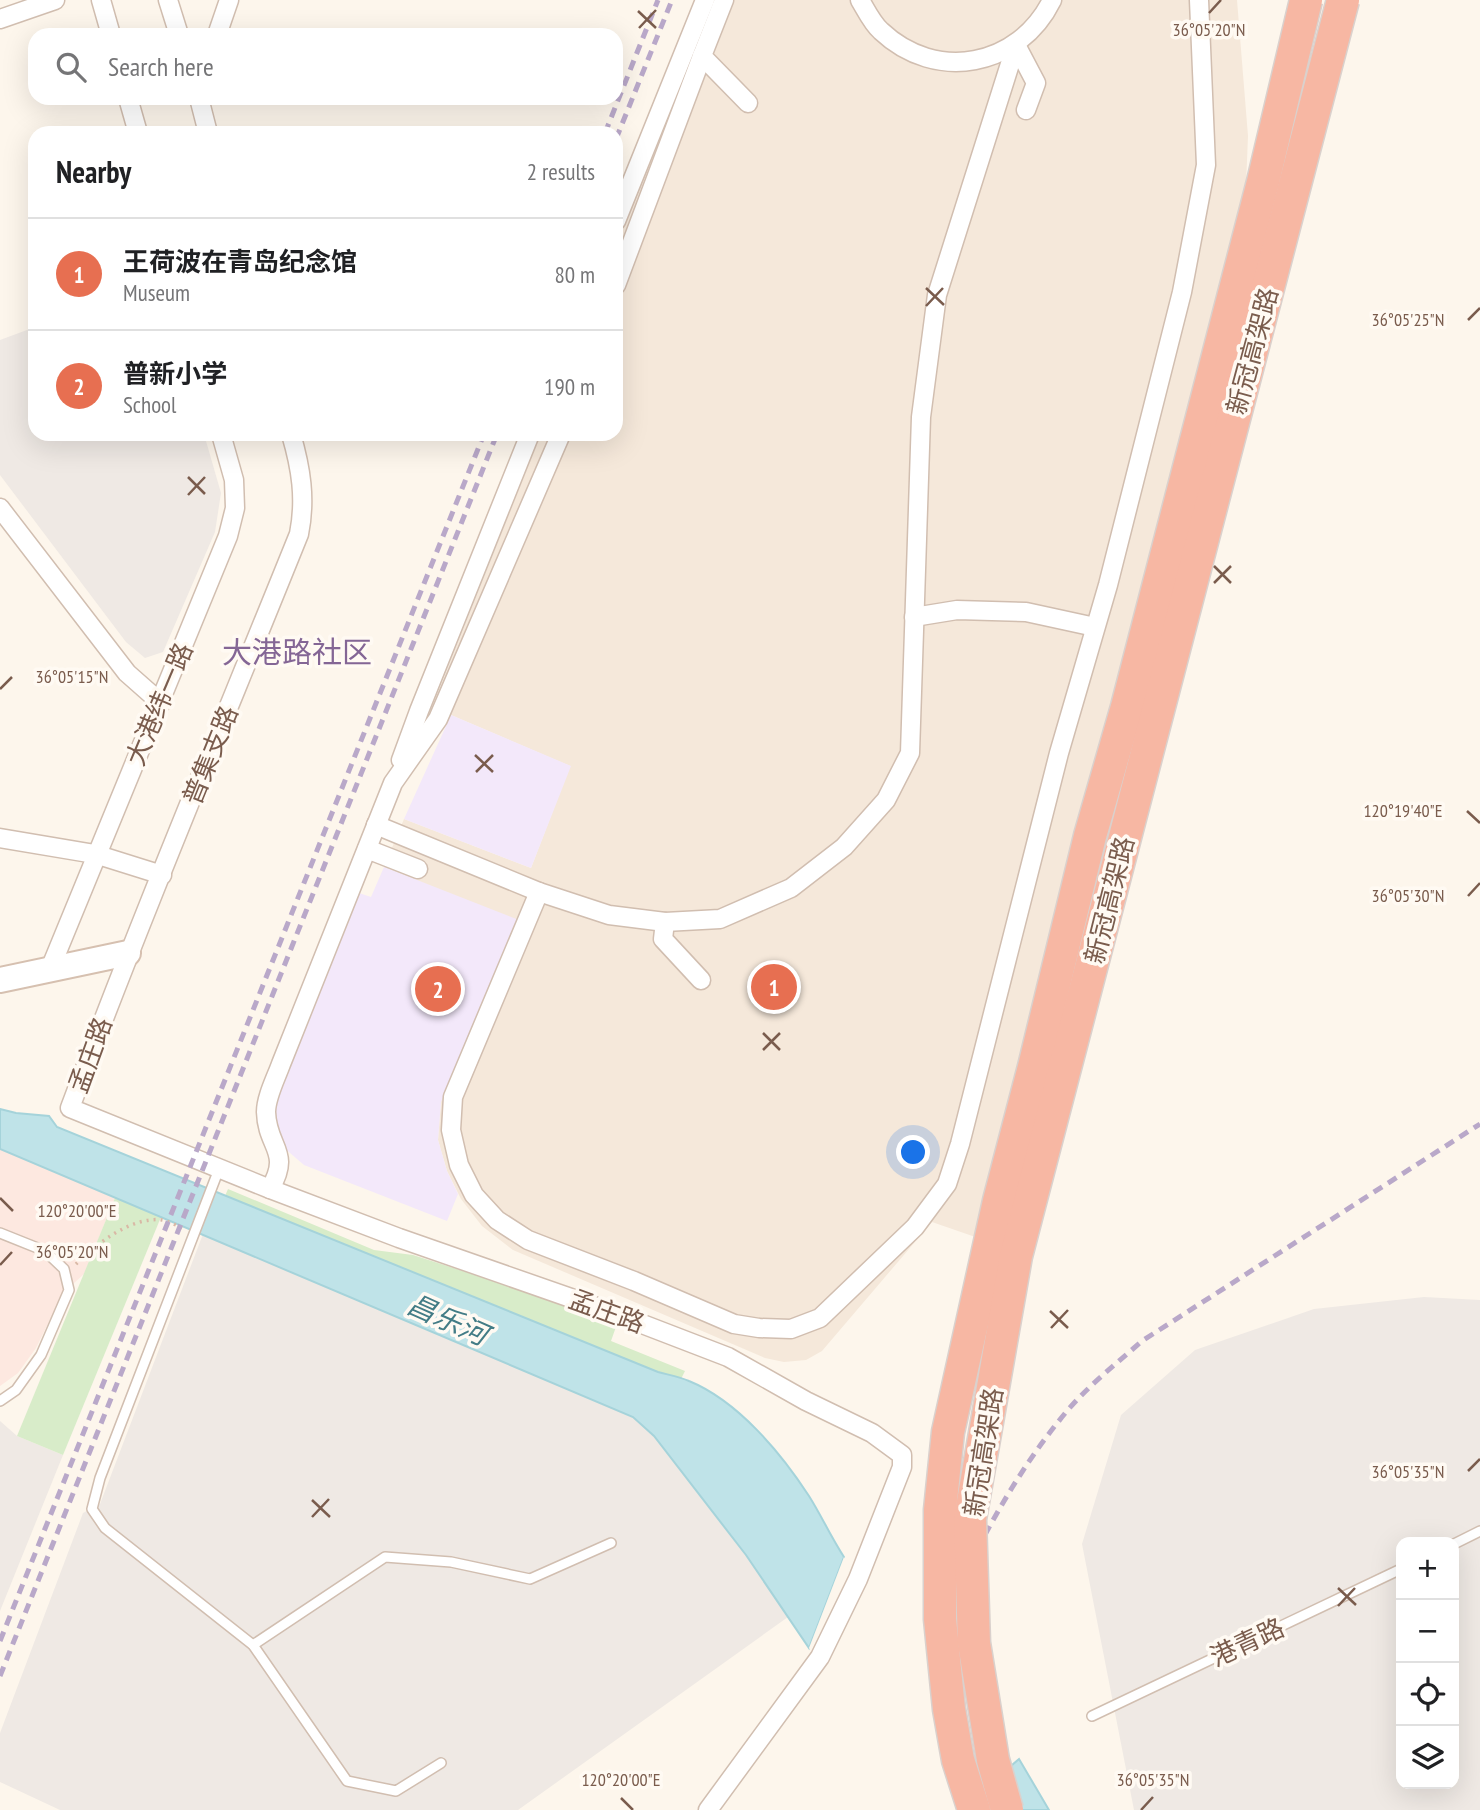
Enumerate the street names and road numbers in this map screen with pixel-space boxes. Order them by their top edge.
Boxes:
street label: 新冠高架路 [1219,284,1285,418]
street label: 大港纬一路 [118,638,200,770]
street label: 普集支路 [175,701,245,809]
street label: 新冠高架路 [1077,833,1141,967]
street label: 孟庄路 [61,1013,119,1097]
street label: 孟庄路 [565,1282,649,1340]
street label: 新冠高架路 [957,1385,1009,1519]
street label: 港青路 [1205,1611,1289,1673]

